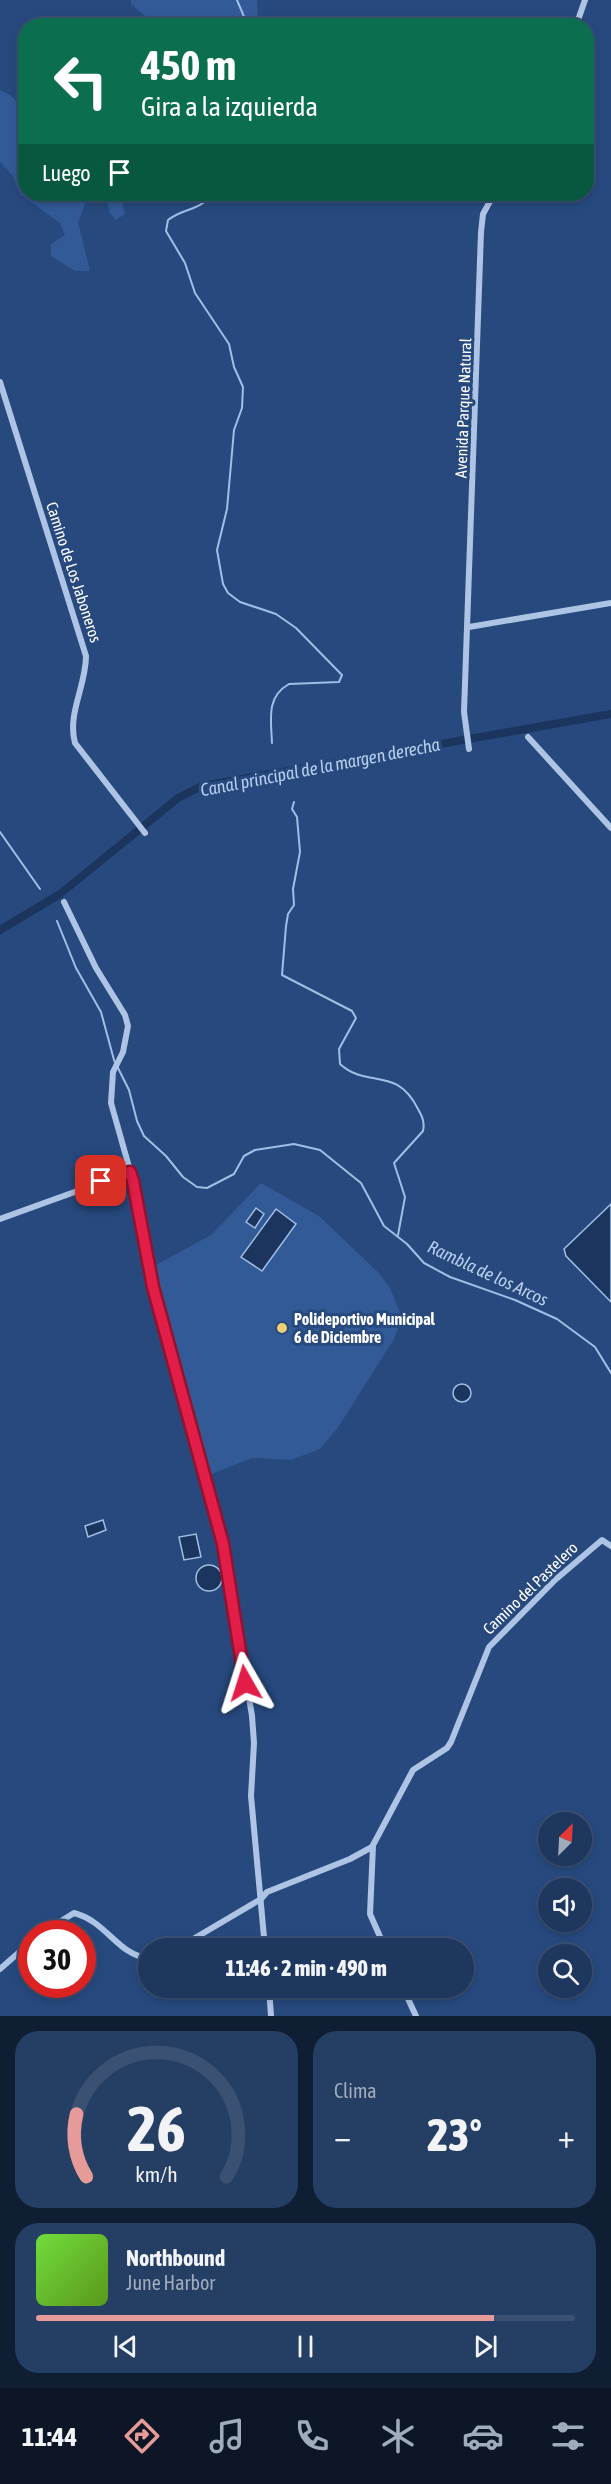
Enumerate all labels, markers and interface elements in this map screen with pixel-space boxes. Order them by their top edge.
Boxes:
text: 450 m [141,41,236,89]
icon: left [42,42,120,120]
text: Gira a la izquierda [141,91,318,122]
icon: arrive [103,156,136,189]
text: Luego [42,160,91,186]
street label: Avenida Parque Natural [452,337,475,478]
street label: Camino de Los Jaboneros [43,500,105,645]
water label: Canal principal de la margen derecha [198,733,442,801]
pin [75,1155,126,1206]
icon: arrive [84,1164,117,1197]
water label: Rambla de los Arcos [425,1236,551,1310]
place label: Polideportivo Municipal 6 de Diciembre [294,1310,436,1346]
marker: Polideportivo Municipal 6 de Diciembre [275,1321,289,1335]
street label: Camino del Pastelero [479,1538,581,1638]
position arrow [213,1651,277,1715]
north arrow [538,1812,592,1866]
map controls [538,1812,592,1998]
button: sound [538,1878,592,1932]
speed limit sign: 30 [18,1920,96,1998]
button: search [538,1944,592,1998]
text: 11:46 · 2 min · 490 m [225,1955,387,1981]
text: Clima [334,2079,377,2102]
text: 26 [127,2093,186,2164]
text: 23° [427,2109,482,2161]
text: − [334,2117,351,2155]
text: + [558,2117,575,2155]
text: km/h [135,2162,178,2187]
text: Northbound [126,2245,225,2271]
text: June Harbor [126,2271,215,2294]
icon: previous [109,2330,142,2363]
icon: pause [289,2330,322,2363]
icon: next [469,2330,502,2363]
icon: directions [121,2415,163,2457]
icon: music [206,2415,248,2457]
icon: phone [291,2415,333,2457]
icon: climate [377,2415,419,2457]
icon: car [462,2415,504,2457]
icon: filters [547,2415,589,2457]
text: 11:44 [22,2421,77,2452]

